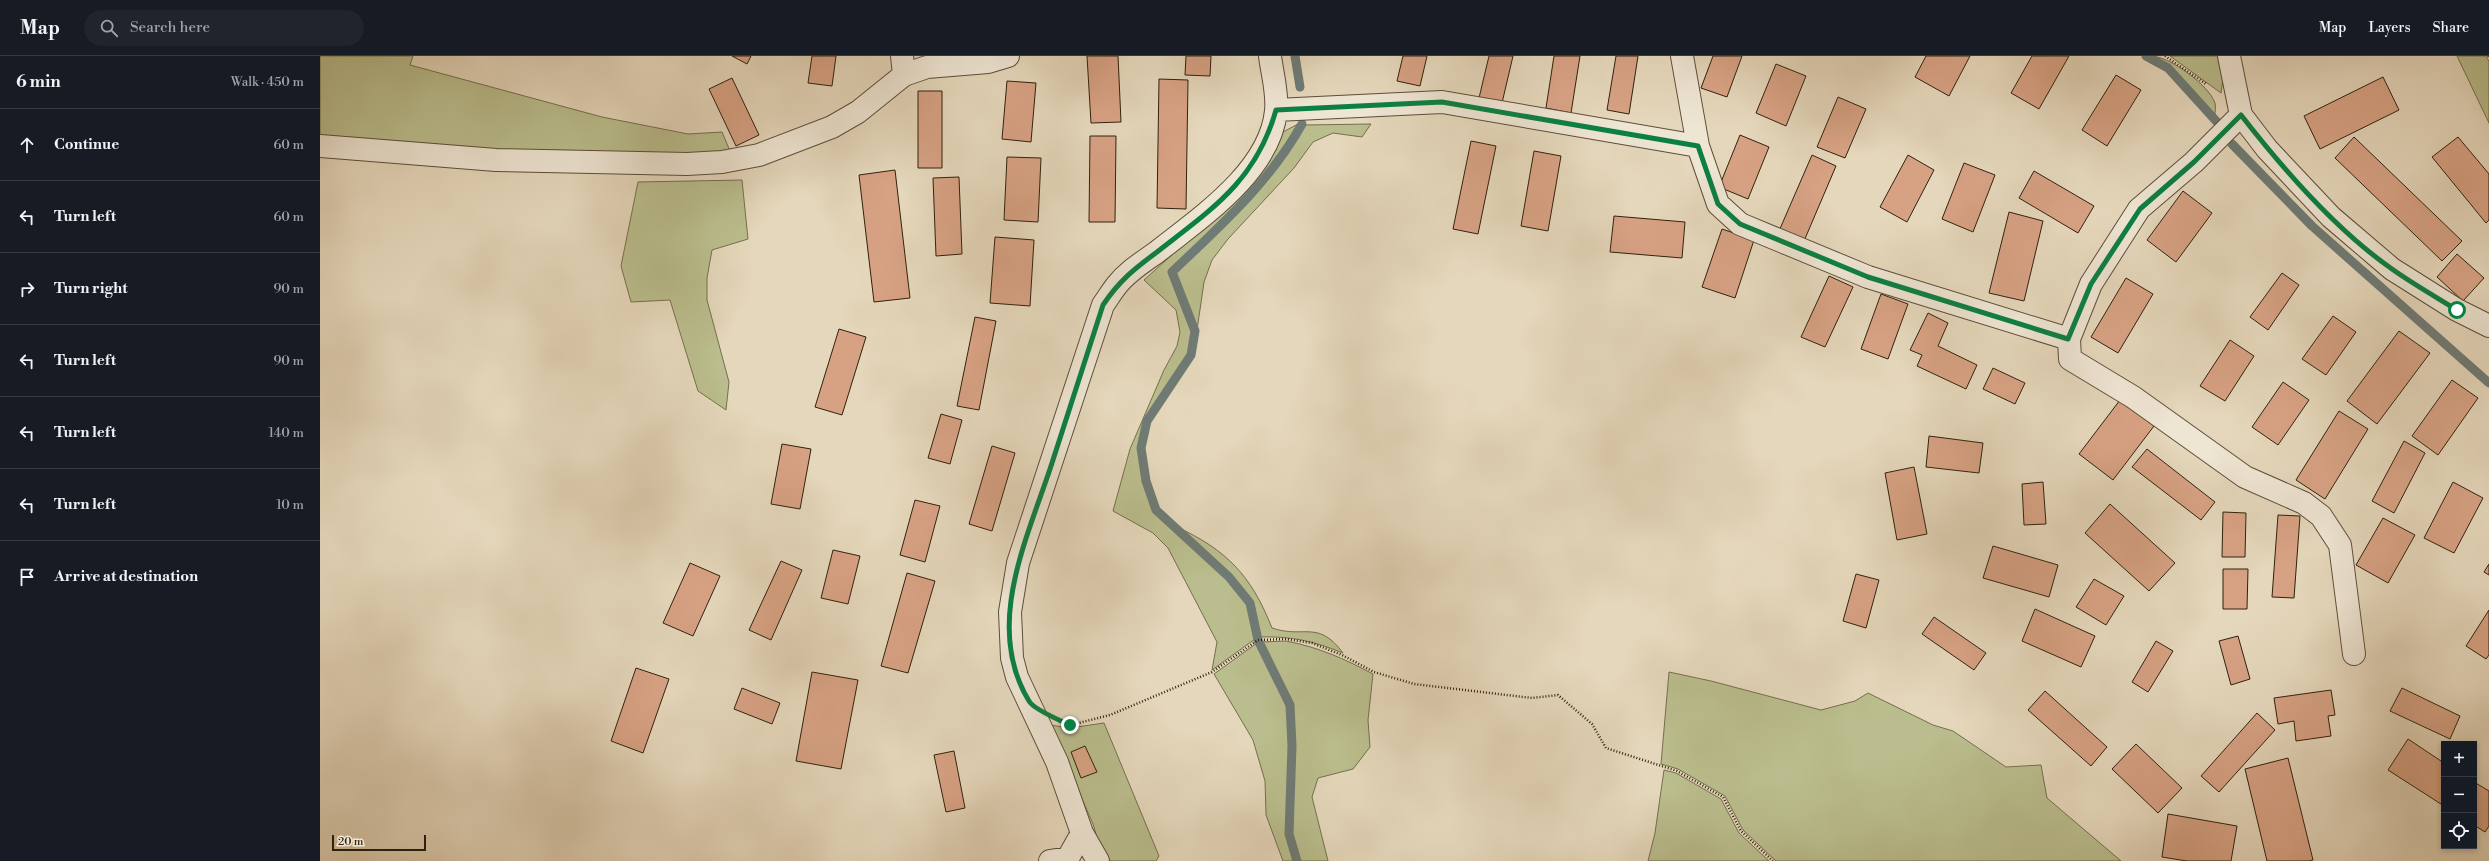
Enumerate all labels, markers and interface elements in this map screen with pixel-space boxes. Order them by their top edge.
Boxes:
search box [84,10,364,46]
text: Map [20,16,60,40]
icon: search [98,17,120,39]
text: Search here [130,18,210,37]
text: Map [2319,19,2346,37]
text: Layers [2368,19,2411,37]
text: Share [2433,19,2469,37]
text: 6 min [16,71,61,93]
text: Walk · 450 m [231,74,304,90]
icon: ahead [16,134,38,156]
text: Continue [54,135,119,154]
text: 60 m [273,137,304,153]
icon: left [16,206,38,228]
text: Turn left [54,207,116,226]
text: 60 m [273,209,304,225]
icon: right [16,278,38,300]
text: Turn right [54,279,128,298]
text: 90 m [273,281,304,297]
route start [2448,301,2466,319]
icon: left [16,350,38,372]
text: Turn left [54,351,116,370]
text: 90 m [273,353,304,369]
icon: left [16,422,38,444]
text: Turn left [54,423,116,442]
text: 140 m [268,425,304,441]
icon: left [16,494,38,516]
text: Turn left [54,495,116,514]
text: 10 m [276,497,304,513]
icon: arrive [16,566,38,588]
text: Arrive at destination [54,567,198,586]
route end [1061,716,1079,734]
map controls [2441,741,2477,849]
button: + [2441,741,2477,777]
button: − [2441,777,2477,813]
button: locate [2441,813,2477,849]
scale bar [332,833,426,852]
text: 20 m [338,835,363,849]

